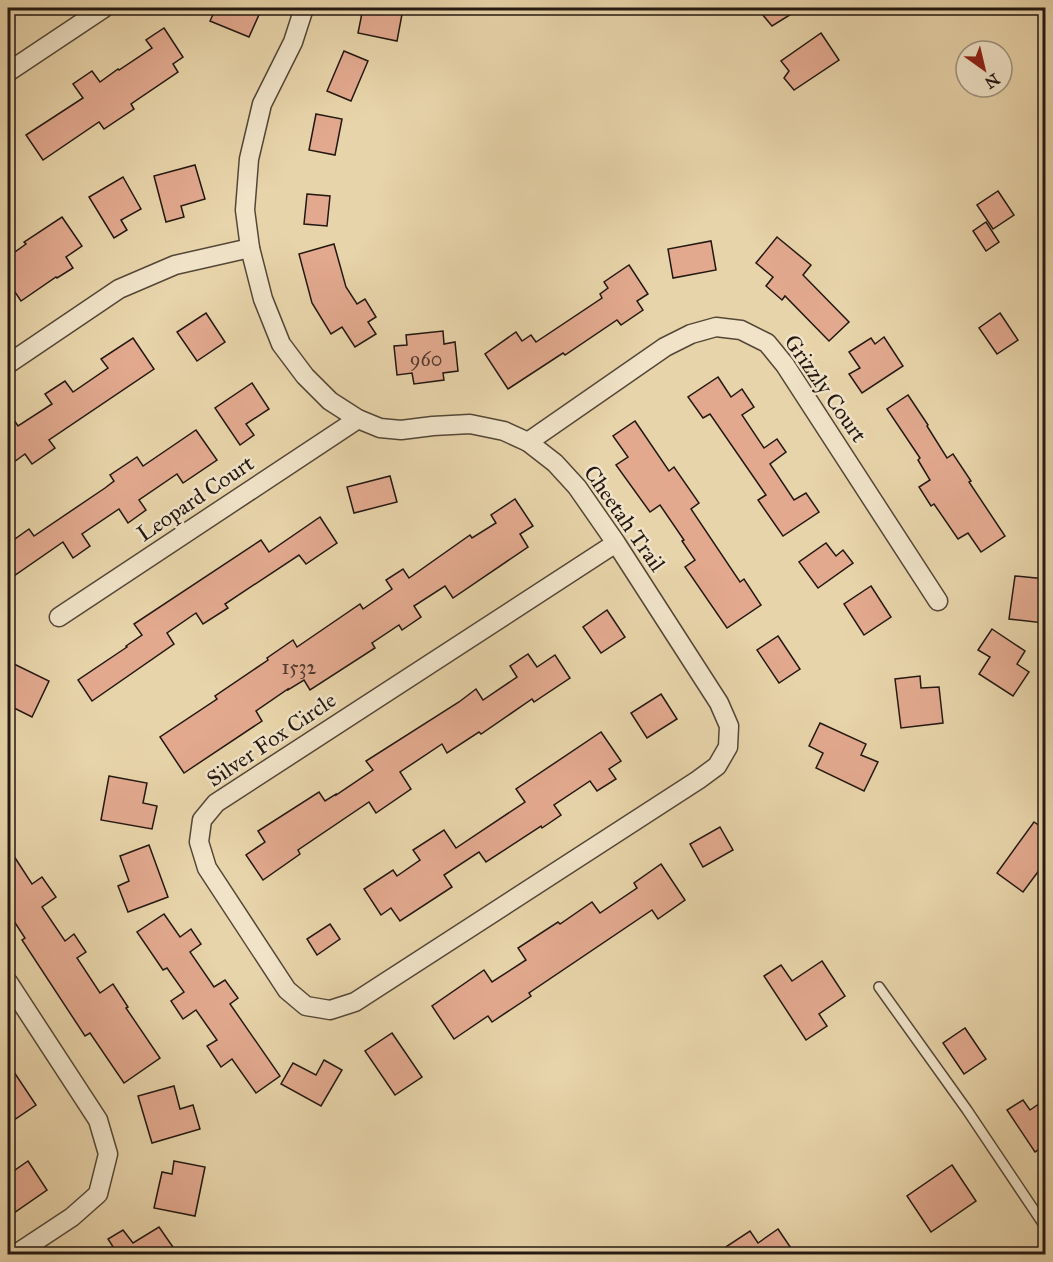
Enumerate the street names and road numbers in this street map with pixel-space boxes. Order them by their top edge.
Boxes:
street label: Grizzly Court [779,329,873,448]
street label: Leopard Court [132,449,259,547]
street label: Cheetah Trail [578,460,671,577]
street label: Silver Fox Circle [202,686,341,793]

